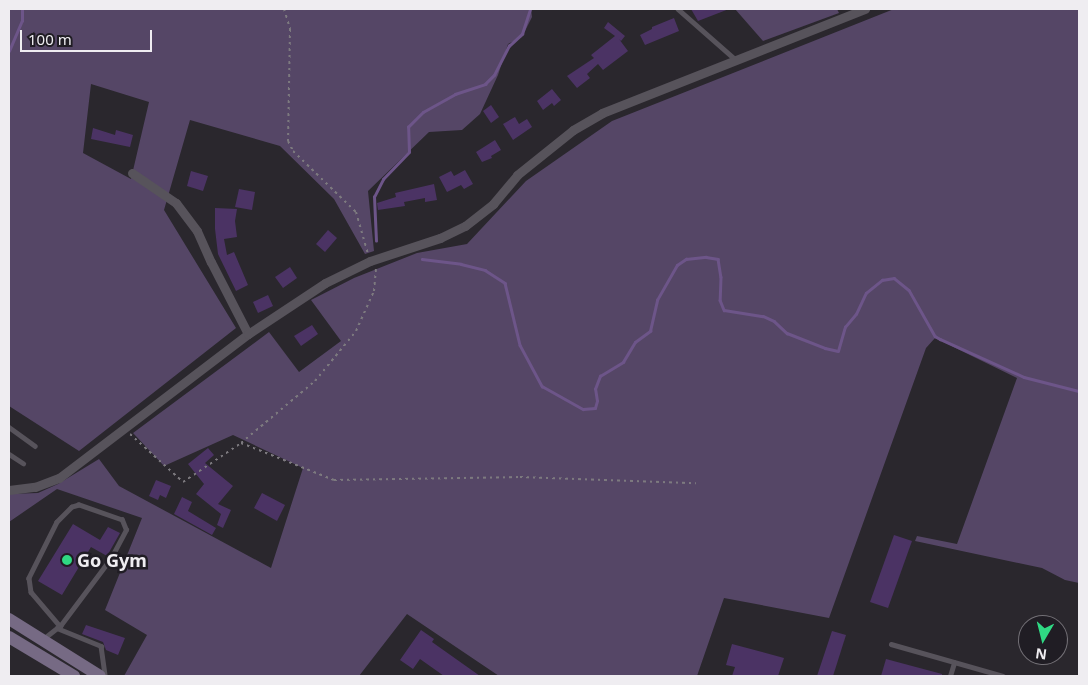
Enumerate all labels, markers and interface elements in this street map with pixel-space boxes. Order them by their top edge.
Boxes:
scale bar [22,20,155,52]
text: 100 m [28,29,72,49]
place label: Go Gym [77,549,147,571]
marker: Go Gym [61,554,73,566]
north arrow [1018,615,1068,665]
text: N [1034,644,1048,665]

